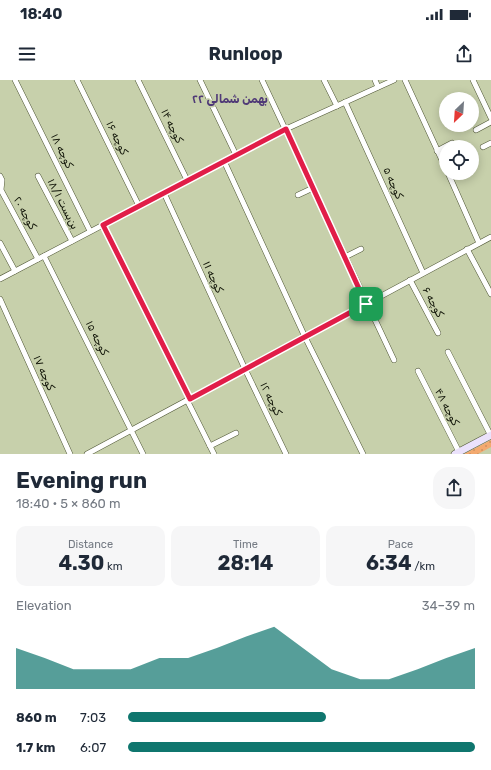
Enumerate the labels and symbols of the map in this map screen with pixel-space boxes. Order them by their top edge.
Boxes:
district label: ۲۲ بهمن شمالی [192,92,268,106]
north arrow [439,92,479,132]
street label: کوچه ۱۴ [157,107,186,146]
street label: کوچه ۱۶ [102,119,131,157]
street label: کوچه ۱۸ [47,131,76,171]
street label: کوچه ۵ [379,165,406,201]
street label: بن‌بست ۱۸/۱ [45,176,81,232]
street label: کوچه ۲۰ [10,194,39,232]
street label: کوچه ۱۱ [199,259,226,295]
street label: کوچه ۶ [419,285,446,320]
pin [349,287,383,321]
street label: کوچه ۱۵ [82,319,111,358]
street label: کوچه ۱۷ [30,353,57,393]
street label: کوچه ۱۲ [256,380,285,418]
street label: کوچه ۴۸ [431,386,462,428]

